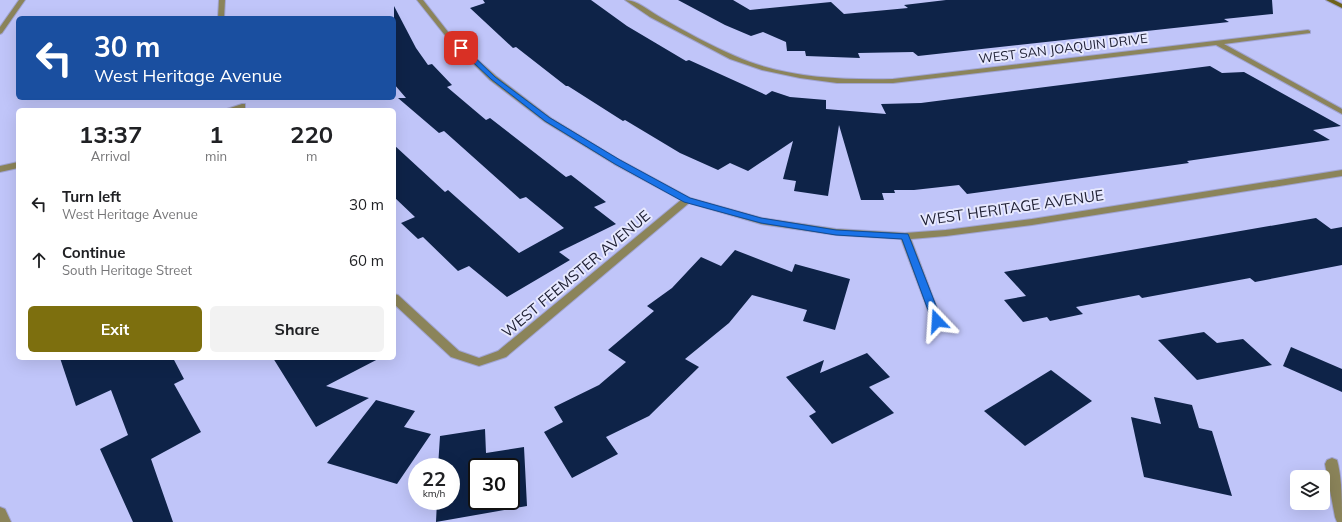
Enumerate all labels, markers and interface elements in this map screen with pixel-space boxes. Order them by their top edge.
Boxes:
text: 30 m [94,29,160,64]
street label: WEST SAN JOAQUIN DRIVE [978,30,1148,66]
pin [444,31,478,65]
icon: left [28,32,80,84]
icon: arrive [450,37,472,59]
text: West Heritage Avenue [94,64,282,87]
text: 13:37 [79,119,142,149]
text: 1 [209,119,223,149]
text: 220 [290,119,333,149]
text: Arrival [91,148,130,164]
text: min [205,148,227,164]
text: m [306,148,317,164]
street label: WEST HERITAGE AVENUE [919,185,1105,230]
text: Turn left [62,187,121,206]
icon: left [28,193,50,215]
text: 30 m [349,195,384,214]
text: West Heritage Avenue [62,206,198,222]
street label: WEST FEEMSTER AVENUE [498,206,654,341]
text: Continue [62,243,125,262]
icon: ahead [28,249,50,271]
text: 60 m [349,251,384,270]
text: South Heritage Street [62,262,192,278]
position arrow [916,300,958,342]
button: Exit [28,306,202,352]
button: Share [210,306,384,352]
speed limit sign: 30 [468,458,520,510]
text: 22 [422,466,446,491]
map controls [1290,470,1330,510]
button: layers [1290,470,1330,510]
text: km/h [423,487,445,500]

